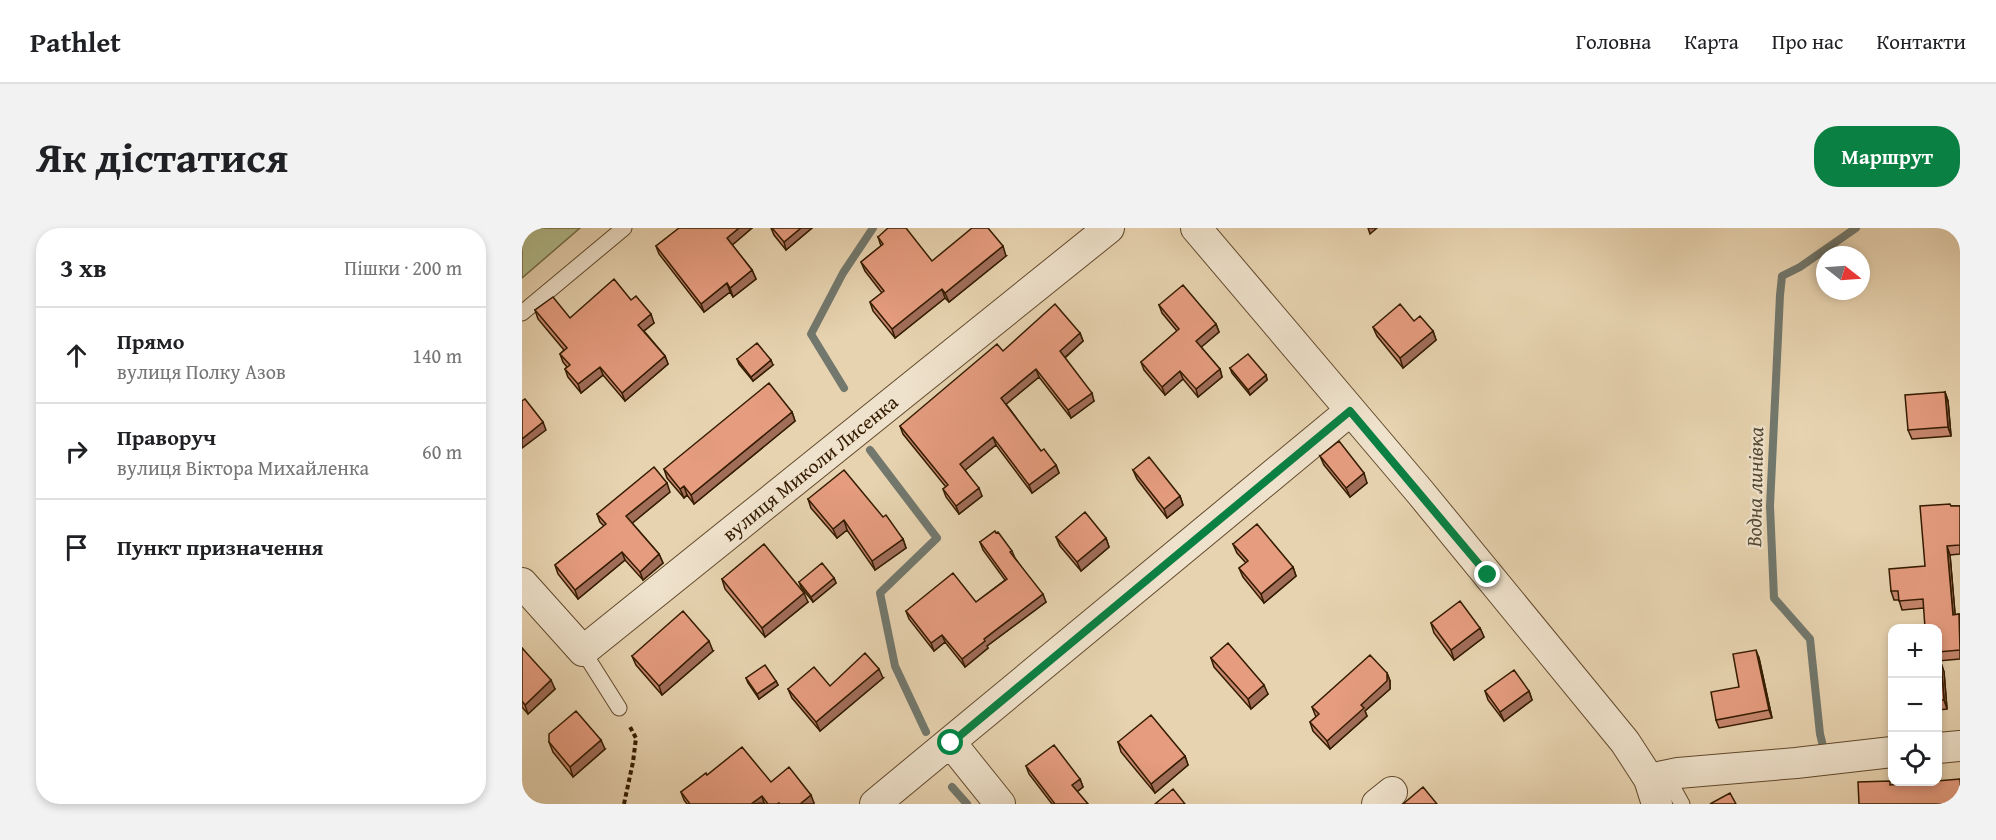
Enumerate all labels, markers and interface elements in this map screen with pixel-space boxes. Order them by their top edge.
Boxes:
text: Pathlet [30,21,121,62]
text: Головна [1576,26,1651,57]
text: Карта [1684,26,1739,57]
text: Про нас [1772,26,1843,57]
text: Контакти [1876,26,1966,57]
text: Як дістатися [36,126,288,187]
button: Маршрут [1814,126,1960,187]
north arrow [1816,246,1870,300]
text: 3 хв [60,248,107,287]
text: Пішки · 200 m [344,253,462,282]
text: Прямо [117,325,184,357]
icon: ahead [60,339,93,372]
text: 140 m [412,341,462,370]
text: вулиця Полку Азов [117,357,286,386]
street label: вулиця Миколи Лисенка [716,387,904,548]
text: Праворуч [117,421,216,453]
water label: Водна линівка [1738,426,1771,548]
icon: right [60,435,93,468]
text: 60 m [422,437,462,466]
text: вулиця Віктора Михайленка [117,453,369,482]
icon: arrive [60,531,93,564]
text: Пункт призначення [117,531,323,563]
route end [1474,561,1500,587]
map controls [1888,624,1942,786]
button: + [1888,624,1942,678]
button: − [1888,678,1942,732]
route start [937,729,963,755]
button: locate [1888,732,1942,786]

